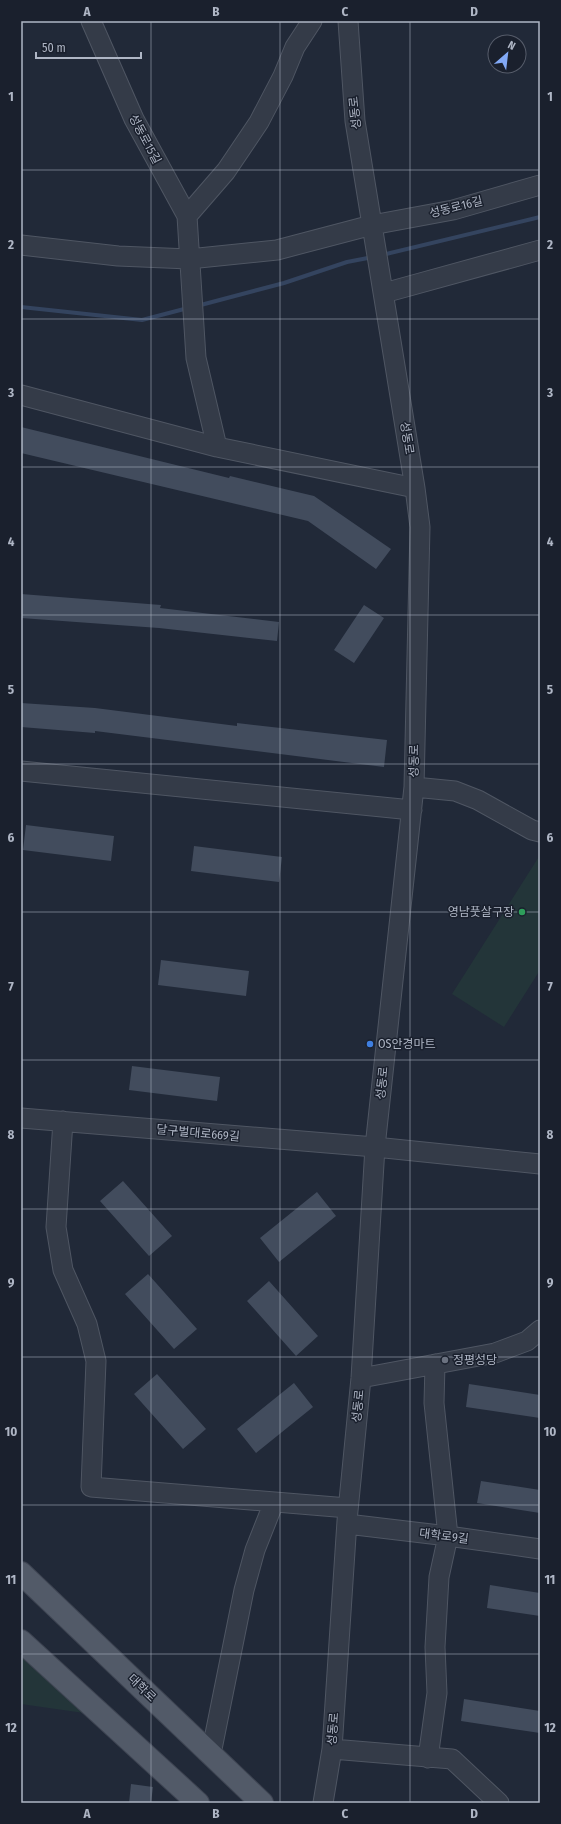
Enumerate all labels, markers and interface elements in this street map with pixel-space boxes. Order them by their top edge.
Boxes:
text: A [82,4,91,19]
text: B [212,4,220,19]
text: C [342,4,349,19]
text: D [470,4,478,19]
scale bar [36,34,141,60]
north arrow [487,34,527,74]
text: N [505,38,517,53]
text: 50 m [42,41,66,55]
text: 1 [8,89,14,104]
text: 1 [547,89,553,104]
street label: 성동로 [346,96,364,130]
street label: 성동로15길 [126,112,164,166]
street label: 성동로16길 [428,194,484,220]
text: 2 [7,237,14,252]
text: 2 [546,237,553,252]
text: 3 [7,385,14,400]
text: 3 [546,385,553,400]
street label: 성동로 [397,421,417,455]
text: 4 [8,534,15,549]
text: 4 [547,534,554,549]
text: 5 [8,682,14,697]
text: 5 [547,682,553,697]
street label: 성동로 [407,744,421,778]
text: 6 [8,830,15,845]
text: 6 [547,830,554,845]
place label: 영남풋살구장 [448,905,514,919]
marker: 영남풋살구장 [517,907,527,917]
text: 7 [8,979,14,994]
text: 7 [547,979,553,994]
place label: OS안경마트 [378,1037,436,1051]
marker: OS안경마트 [365,1039,375,1049]
street label: 성동로 [373,1066,391,1100]
street label: 달구벌대로669길 [156,1122,240,1144]
text: 8 [8,1127,15,1142]
text: 8 [547,1127,554,1142]
text: 9 [8,1275,15,1290]
text: 9 [547,1275,554,1290]
place label: 정평성당 [453,1353,497,1367]
marker: 정평성당 [440,1355,450,1365]
street label: 성동로 [349,1389,367,1423]
text: 10 [5,1424,17,1439]
text: 10 [544,1424,556,1439]
street label: 대학로9길 [418,1526,470,1546]
text: 11 [6,1572,16,1587]
text: 11 [545,1572,555,1587]
street label: 대학로 [125,1671,159,1705]
street label: 성동로 [325,1712,341,1746]
text: 12 [5,1720,17,1735]
text: 12 [544,1720,556,1735]
text: A [82,1806,91,1821]
text: B [212,1806,220,1821]
text: C [342,1806,349,1821]
text: D [470,1806,478,1821]

